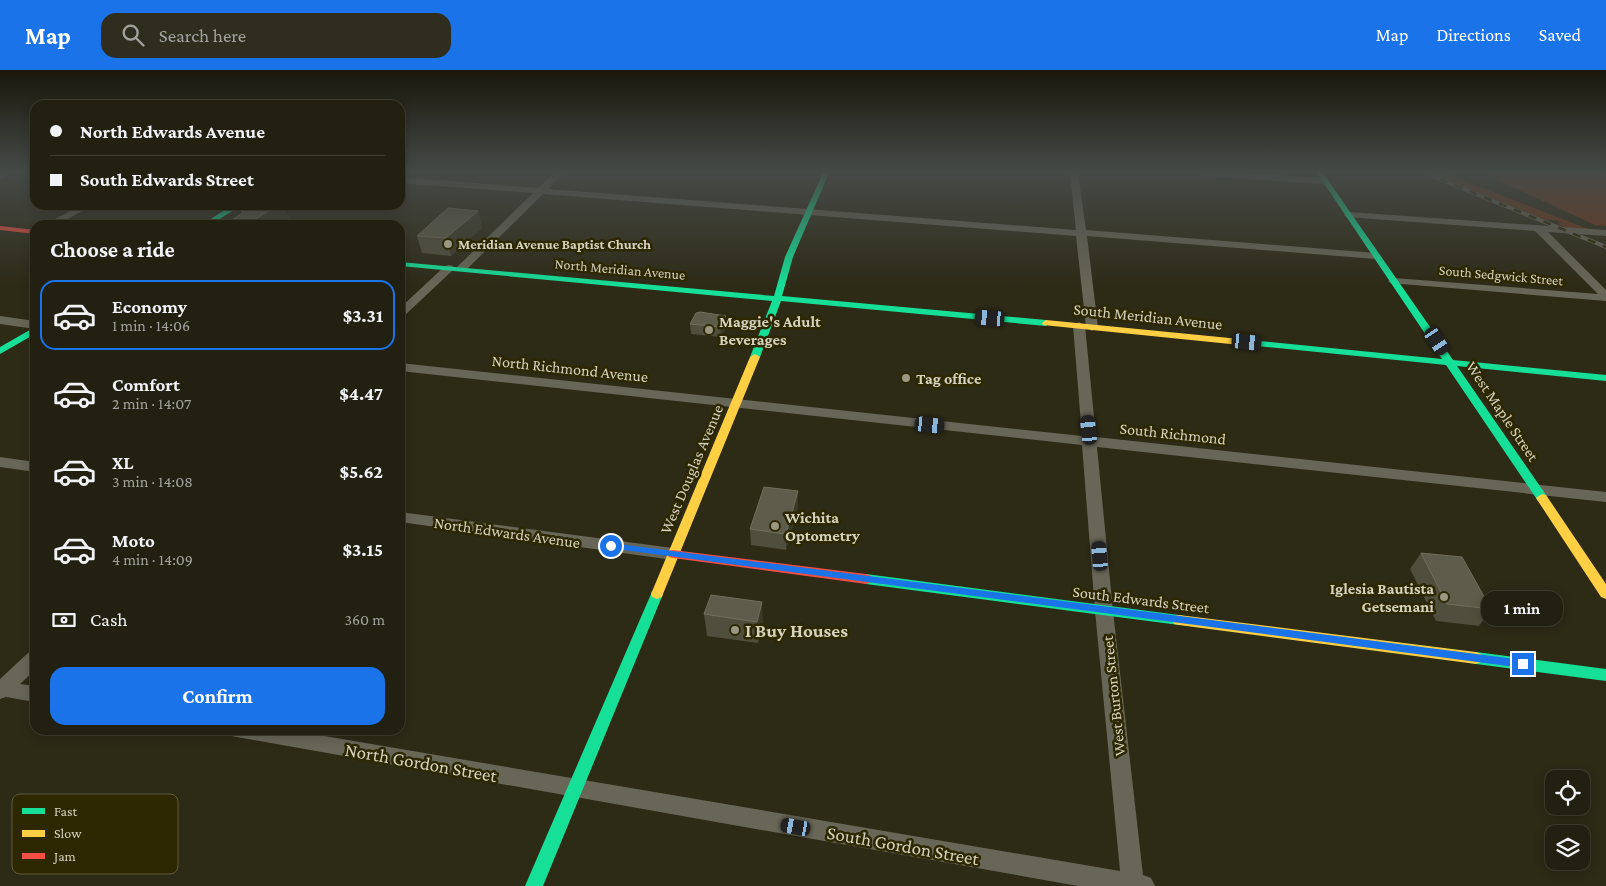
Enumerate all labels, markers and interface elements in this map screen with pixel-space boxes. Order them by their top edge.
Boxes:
search box [101,13,451,58]
icon: search [119,21,147,49]
text: Map [25,22,71,49]
text: Search here [159,25,246,46]
text: Map [1376,25,1408,45]
text: Directions [1436,25,1511,45]
text: Saved [1539,25,1581,45]
text: North Edwards Avenue [80,121,265,142]
text: South Edwards Street [80,169,254,190]
place label: Meridian Avenue Baptist Church [458,236,651,252]
text: Choose a ride [50,237,175,262]
marker: Meridian Avenue Baptist Church [442,238,454,250]
street label: North Meridian Avenue [554,255,686,283]
street label: South Sedgwick Street [1438,262,1564,288]
icon: car [52,293,97,338]
text: Economy [112,296,187,317]
street label: South Meridian Avenue [1073,300,1223,333]
text: $3.31 [343,305,383,326]
car [974,309,1005,327]
place label: Maggie's Adult Beverages [719,313,821,348]
text: 1 min · 14:06 [112,317,190,334]
marker: Maggie's Adult Beverages [703,324,715,336]
car [1422,324,1451,358]
car [1231,333,1262,351]
street label: North Richmond Avenue [491,352,649,385]
street label: West Maple Street [1462,358,1543,465]
place label: Tag office [916,370,982,387]
icon: car [52,371,97,416]
marker: Tag office [900,372,912,384]
text: Comfort [112,374,180,395]
text: $4.47 [339,383,383,404]
text: 2 min · 14:07 [112,395,191,412]
street label: West Douglas Avenue [657,402,727,537]
car [1079,414,1098,446]
car [914,416,945,434]
street label: South Richmond [1119,419,1228,448]
icon: car [52,449,97,494]
text: XL [112,452,134,473]
text: $5.62 [340,461,383,482]
text: 3 min · 14:08 [112,473,193,490]
place label: Wichita Optometry [784,509,860,544]
street label: North Edwards Avenue [433,514,581,551]
marker: Wichita Optometry [769,520,781,532]
icon: car [52,527,97,572]
text: Moto [112,530,155,551]
route start [600,535,622,557]
text: $3.15 [343,539,383,560]
car [1091,540,1108,572]
text: 4 min · 14:09 [112,551,193,568]
place label: Iglesia Bautista Getsemani [1330,580,1434,615]
street label: South Edwards Street [1072,583,1211,616]
marker: Iglesia Bautista Getsemani [1438,591,1450,603]
callout: 1 min [1482,592,1564,626]
text: 1 min [1504,600,1540,617]
icon: cash [50,606,78,634]
text: Cash [90,609,128,630]
text: 360 m [344,611,385,628]
place label: I Buy Houses [745,620,848,641]
marker: I Buy Houses [729,624,741,636]
street label: West Burton Street [1099,634,1128,757]
route end [1512,653,1534,675]
button: Confirm [50,667,385,725]
street label: North Gordon Street [343,739,499,786]
map controls [1545,770,1590,870]
button: locate [1545,770,1590,815]
legend [12,794,178,874]
text: Fast [54,803,78,819]
car [779,817,812,837]
street label: South Gordon Street [825,822,981,869]
text: Slow [54,825,82,841]
button: layers [1545,825,1590,870]
text: Jam [52,848,76,864]

